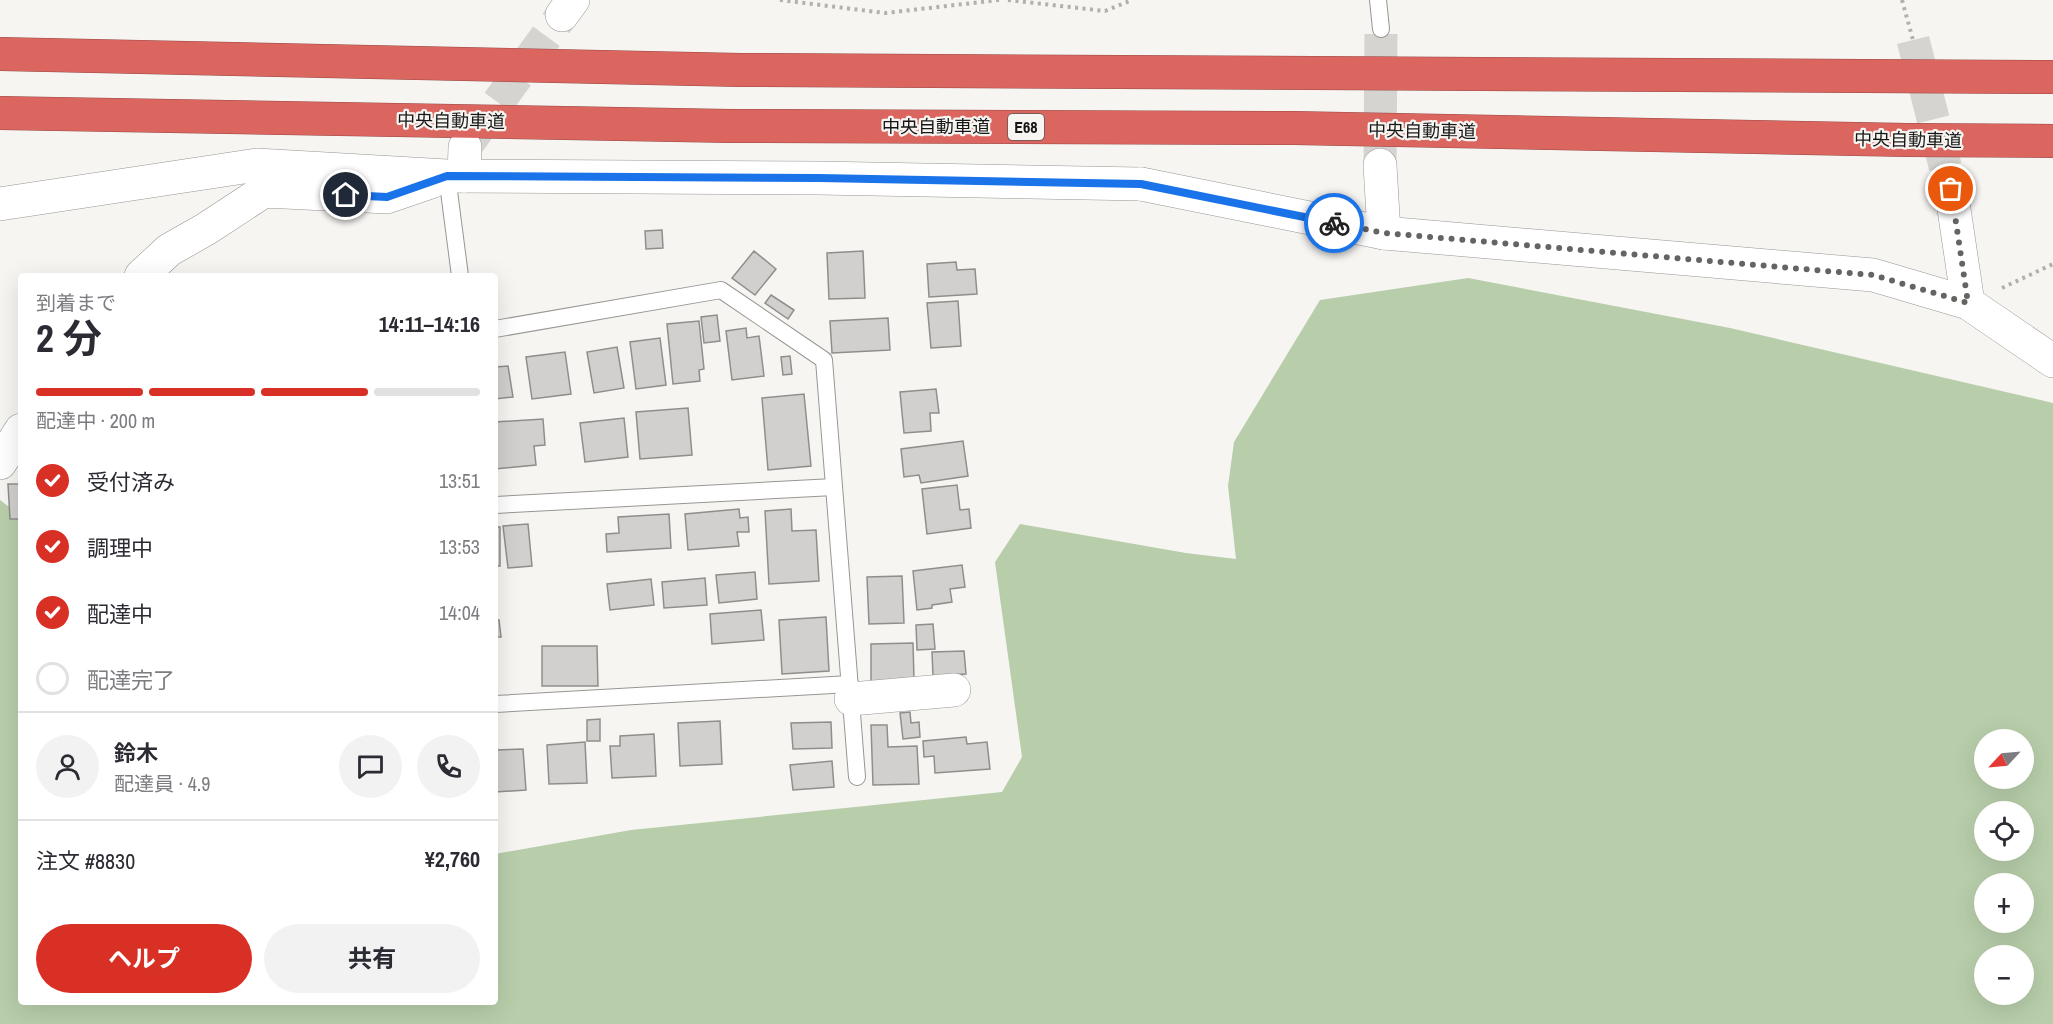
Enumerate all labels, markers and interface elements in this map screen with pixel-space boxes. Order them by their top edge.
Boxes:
street label: 中央自動車道 [397,107,505,134]
street label: 中央自動車道 [882,114,990,139]
road number: E68 [1008,114,1044,140]
street label: 中央自動車道 [1368,117,1476,144]
street label: 中央自動車道 [1854,126,1962,153]
pin [1925,163,1976,214]
pin [320,169,371,220]
icon: bag [1934,172,1967,205]
icon: home [329,178,362,211]
courier [1304,193,1364,253]
icon: bike [1318,207,1351,240]
text: 到着まで [36,289,116,316]
text: 14:11–14:16 [379,309,480,339]
text: 2 分 [36,312,102,364]
text: 配達中 · 200 m [36,407,155,434]
icon: check [36,464,69,497]
text: 受付済み [87,467,175,497]
text: 13:51 [439,467,480,494]
icon: check [36,530,69,563]
text: 調理中 [87,533,153,563]
text: 13:53 [439,533,480,560]
icon: check [36,596,69,629]
text: 配達中 [87,599,153,629]
text: 14:04 [439,599,480,626]
text: 配達完了 [87,665,175,695]
north arrow [1974,729,2034,789]
map controls [1974,729,2034,1005]
button: person [36,735,99,798]
button: chat [339,735,402,798]
button: phone [417,735,480,798]
text: 鈴木 [114,738,158,768]
text: 配達員 · 4.9 [114,770,210,797]
button: locate [1974,801,2034,861]
text: ¥2,760 [425,844,480,874]
text: 注文 #8830 [36,846,135,876]
button: + [1974,873,2034,933]
button: ヘルプ [36,924,252,993]
button: 共有 [264,924,480,993]
button: − [1974,945,2034,1005]

